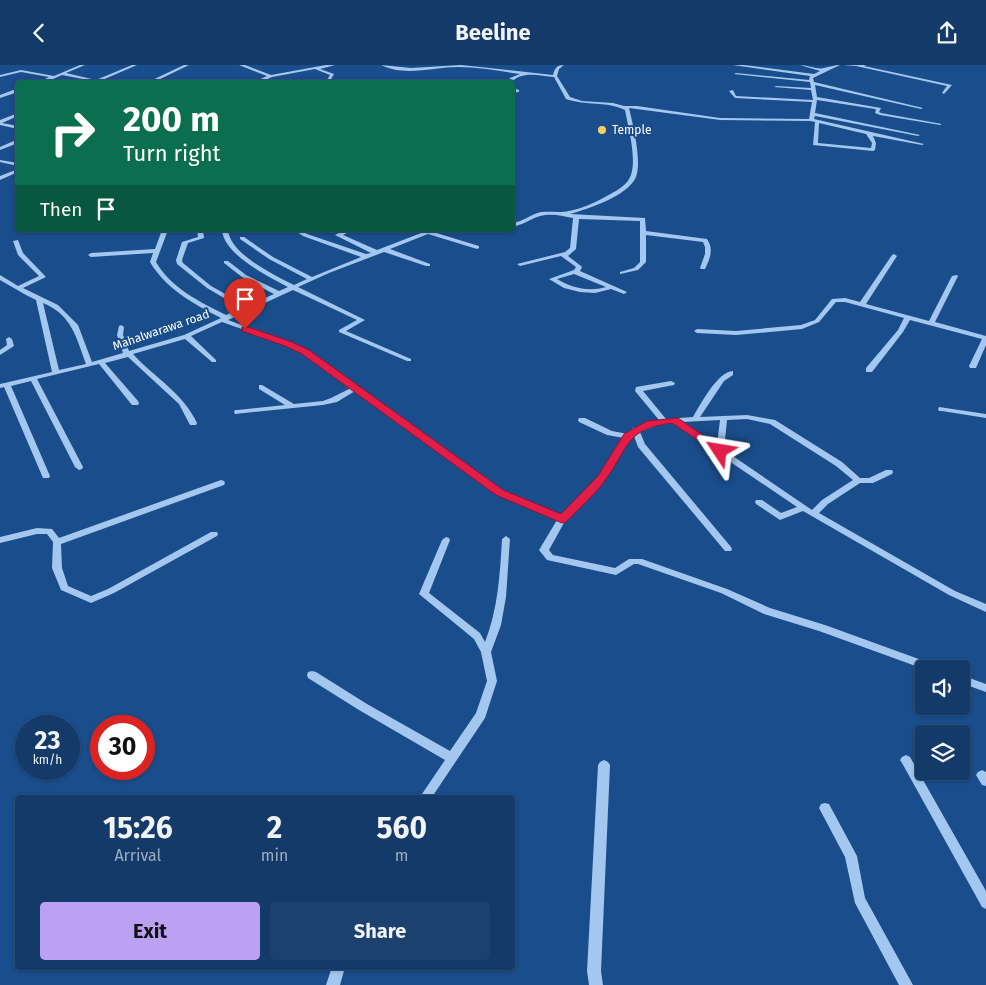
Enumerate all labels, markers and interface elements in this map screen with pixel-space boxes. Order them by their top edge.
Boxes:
icon: back [25,19,53,47]
text: Beeline [455,19,531,46]
icon: share [933,19,961,47]
text: 200 m [123,98,220,140]
icon: right [40,100,105,165]
place label: Temple [612,123,652,137]
marker: Temple [596,124,608,136]
text: Turn right [123,140,220,167]
icon: arrive [92,195,120,223]
text: Then [40,198,82,221]
pin [224,278,266,329]
icon: arrive [231,285,259,313]
street label: Mahalwarawa road [111,307,211,353]
position arrow [693,424,745,476]
map controls [915,660,970,780]
button: sound [915,660,970,715]
speed limit sign: 30 [90,715,155,780]
button: layers [915,725,970,780]
text: 23 [35,726,60,756]
text: km/h [33,753,62,767]
text: 15:26 [103,810,173,846]
text: 2 [267,810,282,846]
text: 560 [376,810,427,846]
text: Arrival [114,846,161,865]
text: min [261,846,288,865]
text: m [395,846,409,865]
button: Exit [40,902,260,960]
button: Share [270,902,490,960]

